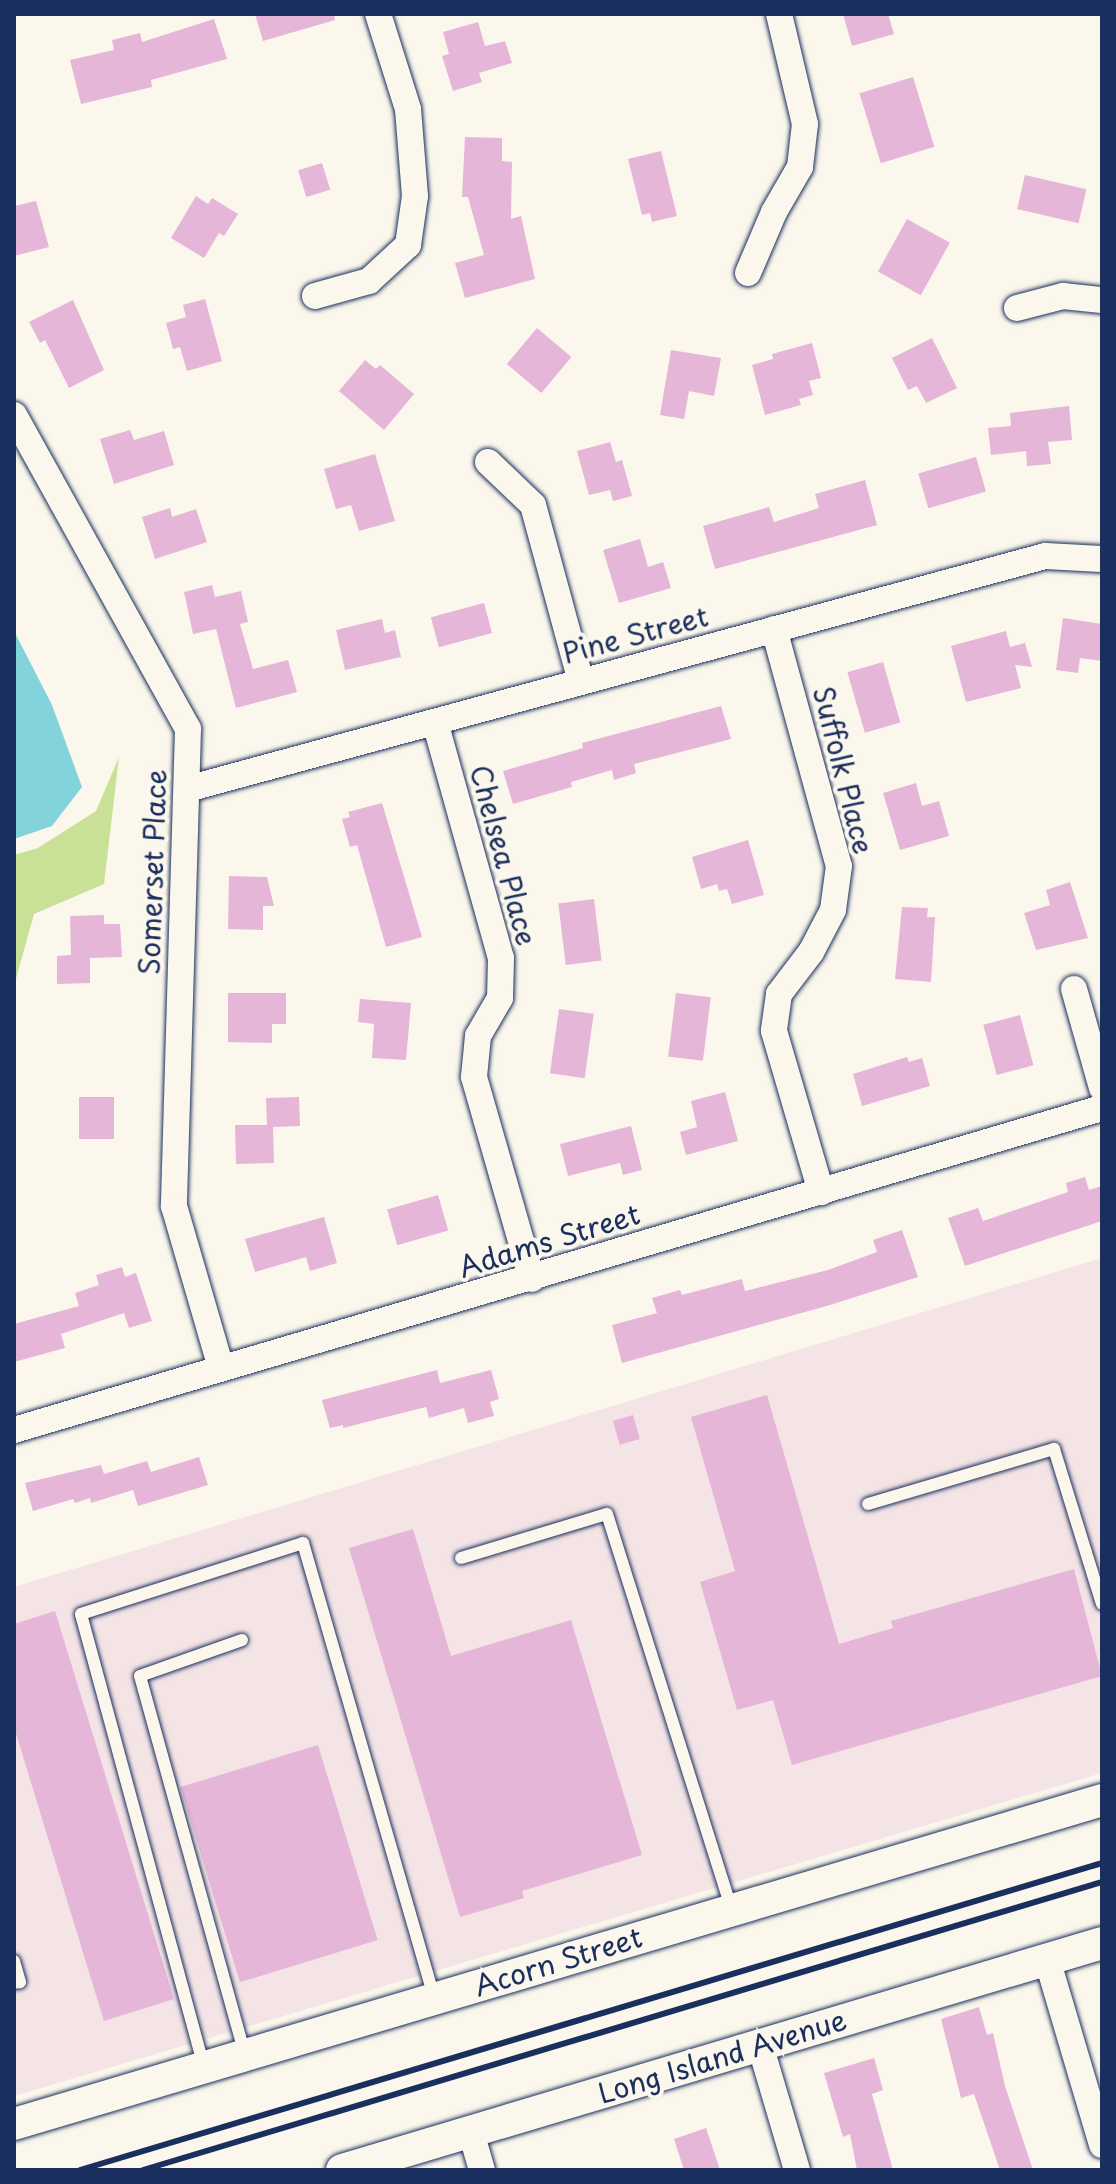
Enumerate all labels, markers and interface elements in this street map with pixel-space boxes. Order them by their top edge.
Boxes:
street label: Pine Street [558,598,712,670]
street label: Suffolk Place [807,682,881,858]
street label: Chelsea Place [464,761,544,949]
street label: Somerset Place [132,768,172,976]
street label: Adams Street [454,1197,644,1283]
street label: Acorn Street [470,1919,646,2003]
street label: Long Island Avenue [594,2002,850,2110]

